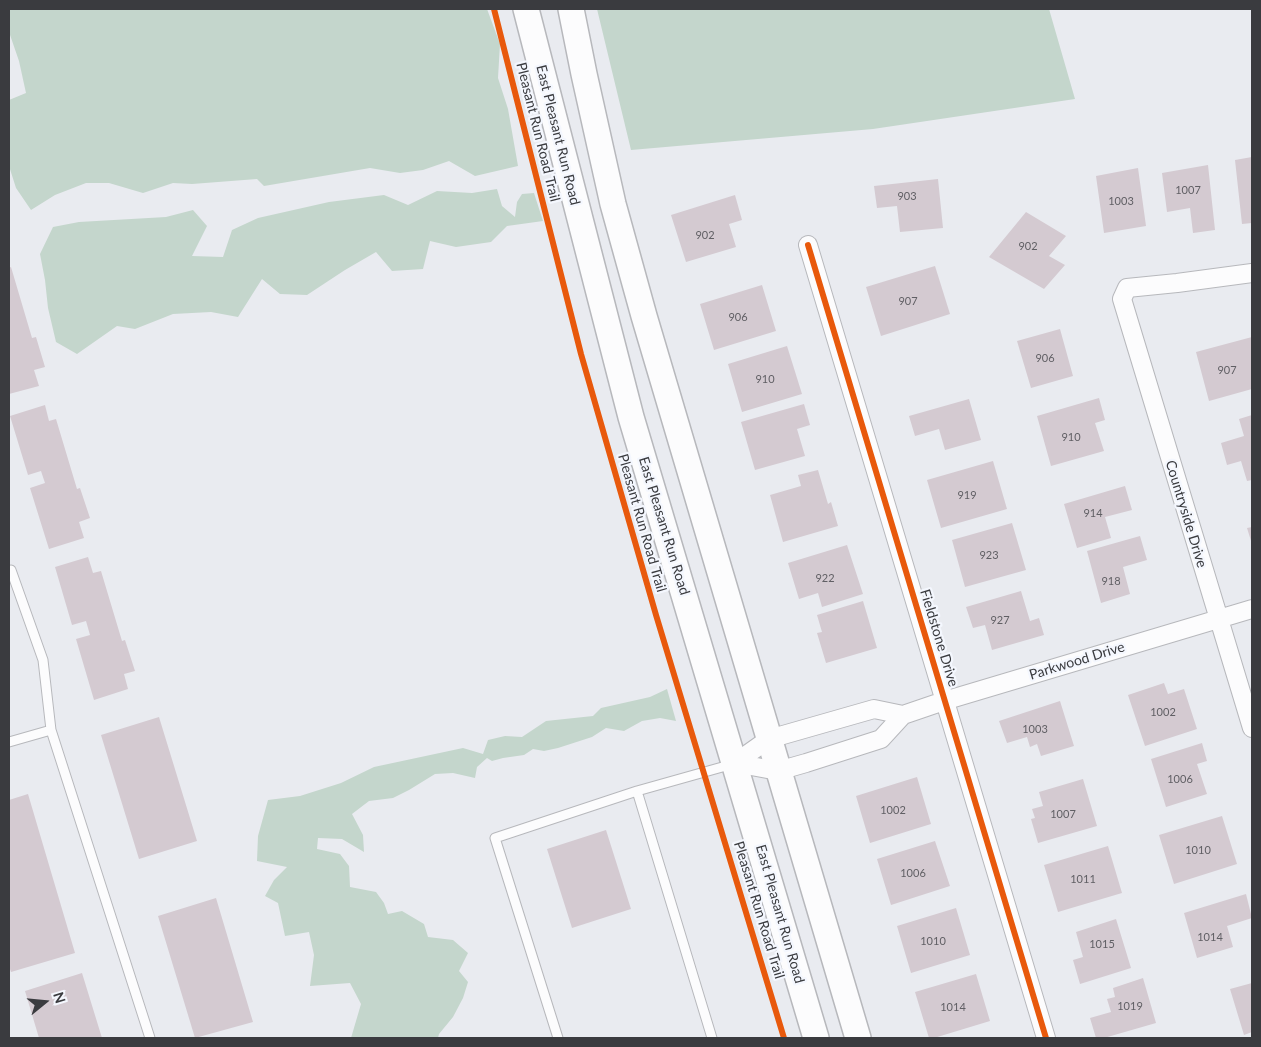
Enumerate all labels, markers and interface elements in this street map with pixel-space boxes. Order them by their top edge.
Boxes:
street label: Pleasant Run Road Trail [513,61,563,203]
street label: East Pleasant Run Road [532,63,584,207]
house number: 1007 [1175,183,1201,197]
house number: 903 [897,189,917,203]
house number: 1003 [1108,194,1134,208]
house number: 902 [695,228,715,242]
house number: 902 [1018,239,1038,253]
house number: 907 [898,294,918,308]
house number: 906 [728,310,748,324]
house number: 906 [1035,351,1055,365]
house number: 907 [1217,363,1237,377]
house number: 910 [755,372,775,386]
house number: 910 [1061,430,1081,444]
street label: Pleasant Run Road Trail [614,452,670,594]
street label: East Pleasant Run Road [635,455,693,597]
street label: Countryside Drive [1162,458,1210,570]
house number: 919 [957,488,977,502]
house number: 914 [1083,506,1103,520]
house number: 923 [979,548,999,562]
house number: 922 [815,571,835,585]
house number: 918 [1101,574,1121,588]
street label: Fieldstone Drive [916,587,962,689]
house number: 927 [990,613,1010,627]
street label: Parkwood Drive [1027,639,1127,683]
house number: 1002 [1150,705,1176,719]
house number: 1003 [1022,722,1048,736]
house number: 1006 [1167,772,1193,786]
house number: 1002 [880,803,906,817]
house number: 1007 [1050,807,1076,821]
street label: Pleasant Run Road Trail [730,839,788,981]
street label: East Pleasant Run Road [752,843,808,985]
house number: 1010 [1185,843,1211,857]
house number: 1006 [900,866,926,880]
house number: 1011 [1070,872,1096,886]
house number: 1014 [1197,930,1223,944]
house number: 1010 [920,934,946,948]
house number: 1015 [1089,937,1115,951]
north arrow [20,977,70,1027]
text: N [50,990,70,1005]
house number: 1019 [1117,999,1143,1013]
house number: 1014 [940,1000,966,1014]

